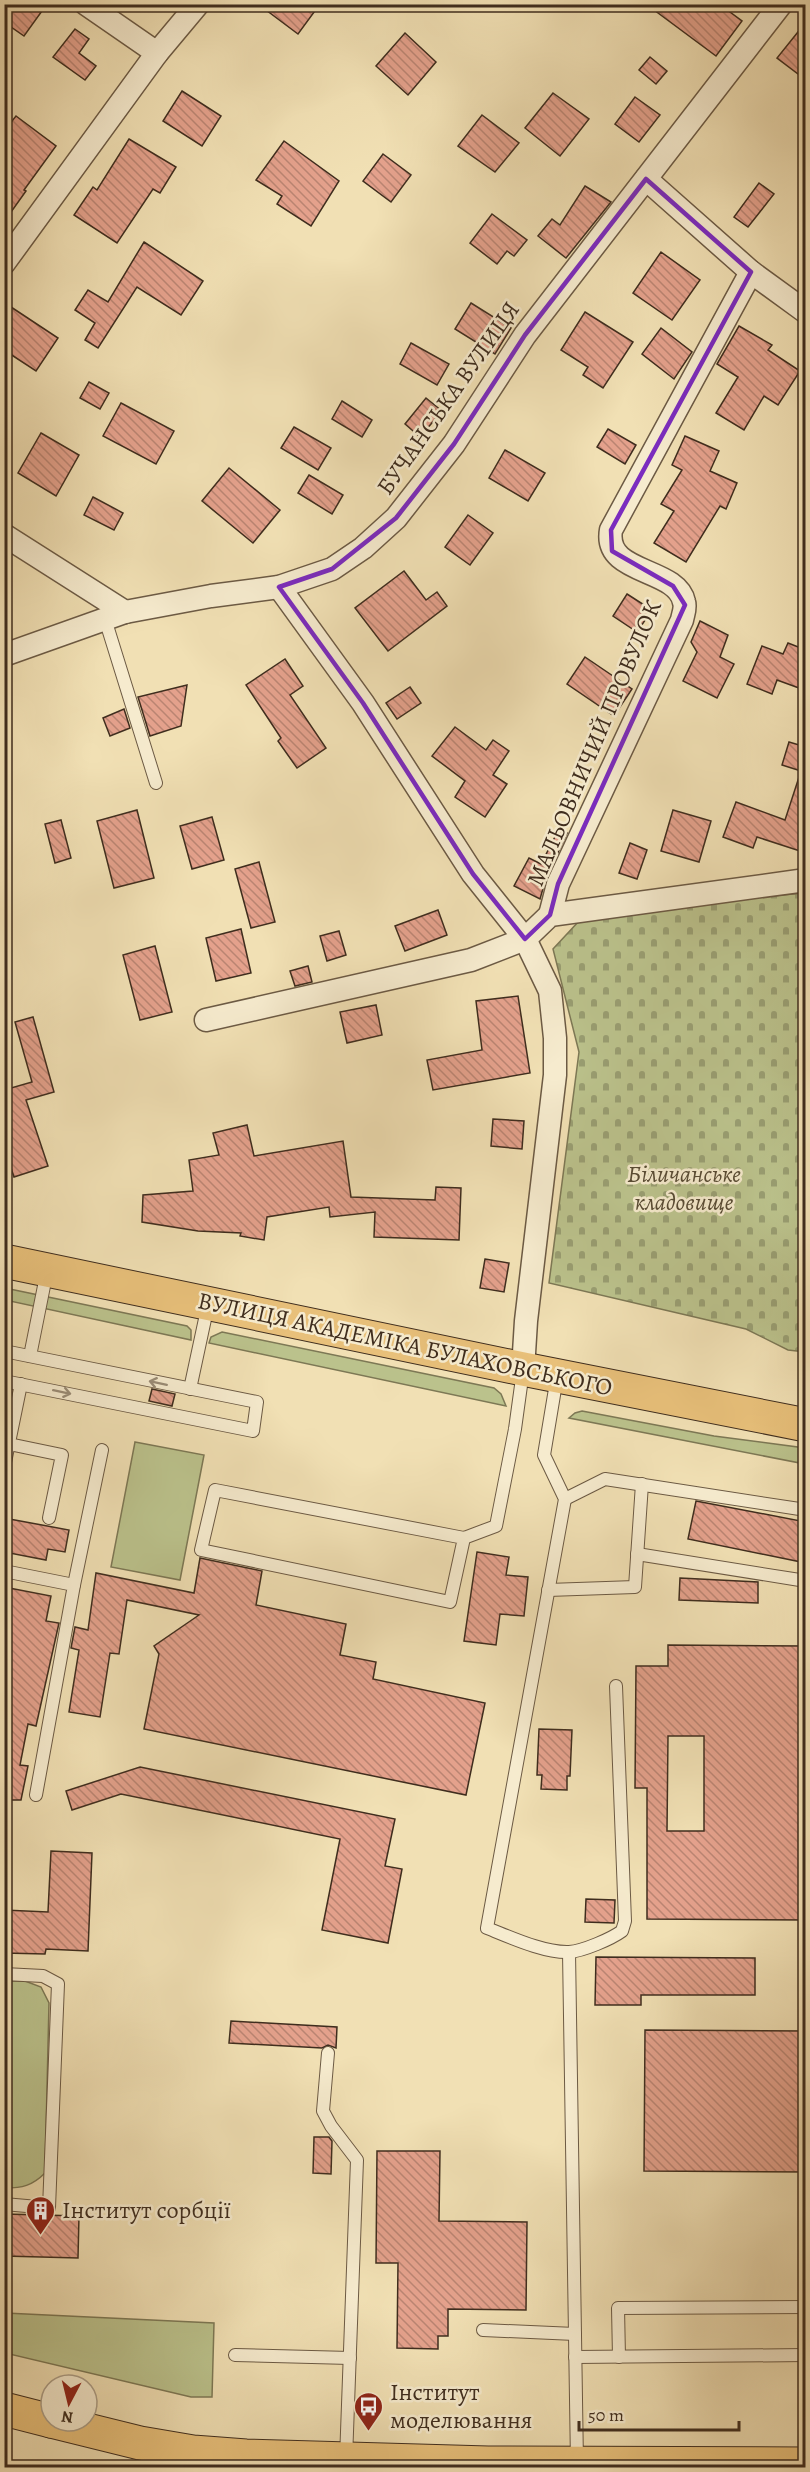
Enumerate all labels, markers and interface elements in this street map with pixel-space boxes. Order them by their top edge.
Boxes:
street label: БУЧАНСЬКА ВУЛИЦЯ [369,295,527,501]
street label: МАЛЬОВНИЧИЙ ПРОВУЛОК [519,595,669,891]
park label: Біличанське кладовище [627,1158,741,1218]
street label: ВУЛИЦЯ АКАДЕМІКА БУЛАХОВСЬКОГО [195,1284,615,1404]
one-way arrow [149,1377,169,1388]
one-way arrow [52,1387,71,1398]
building icon: Інститут сорбції [25,2194,57,2236]
place label: Інститут сорбції [62,2194,231,2226]
north arrow [39,2373,99,2433]
place label: Інститут моделювання [390,2376,532,2436]
bus stop icon: Інститут моделювання [353,2390,385,2432]
scale bar [579,2394,740,2432]
text: 50 m [588,2403,624,2427]
text: N [60,2405,74,2429]

